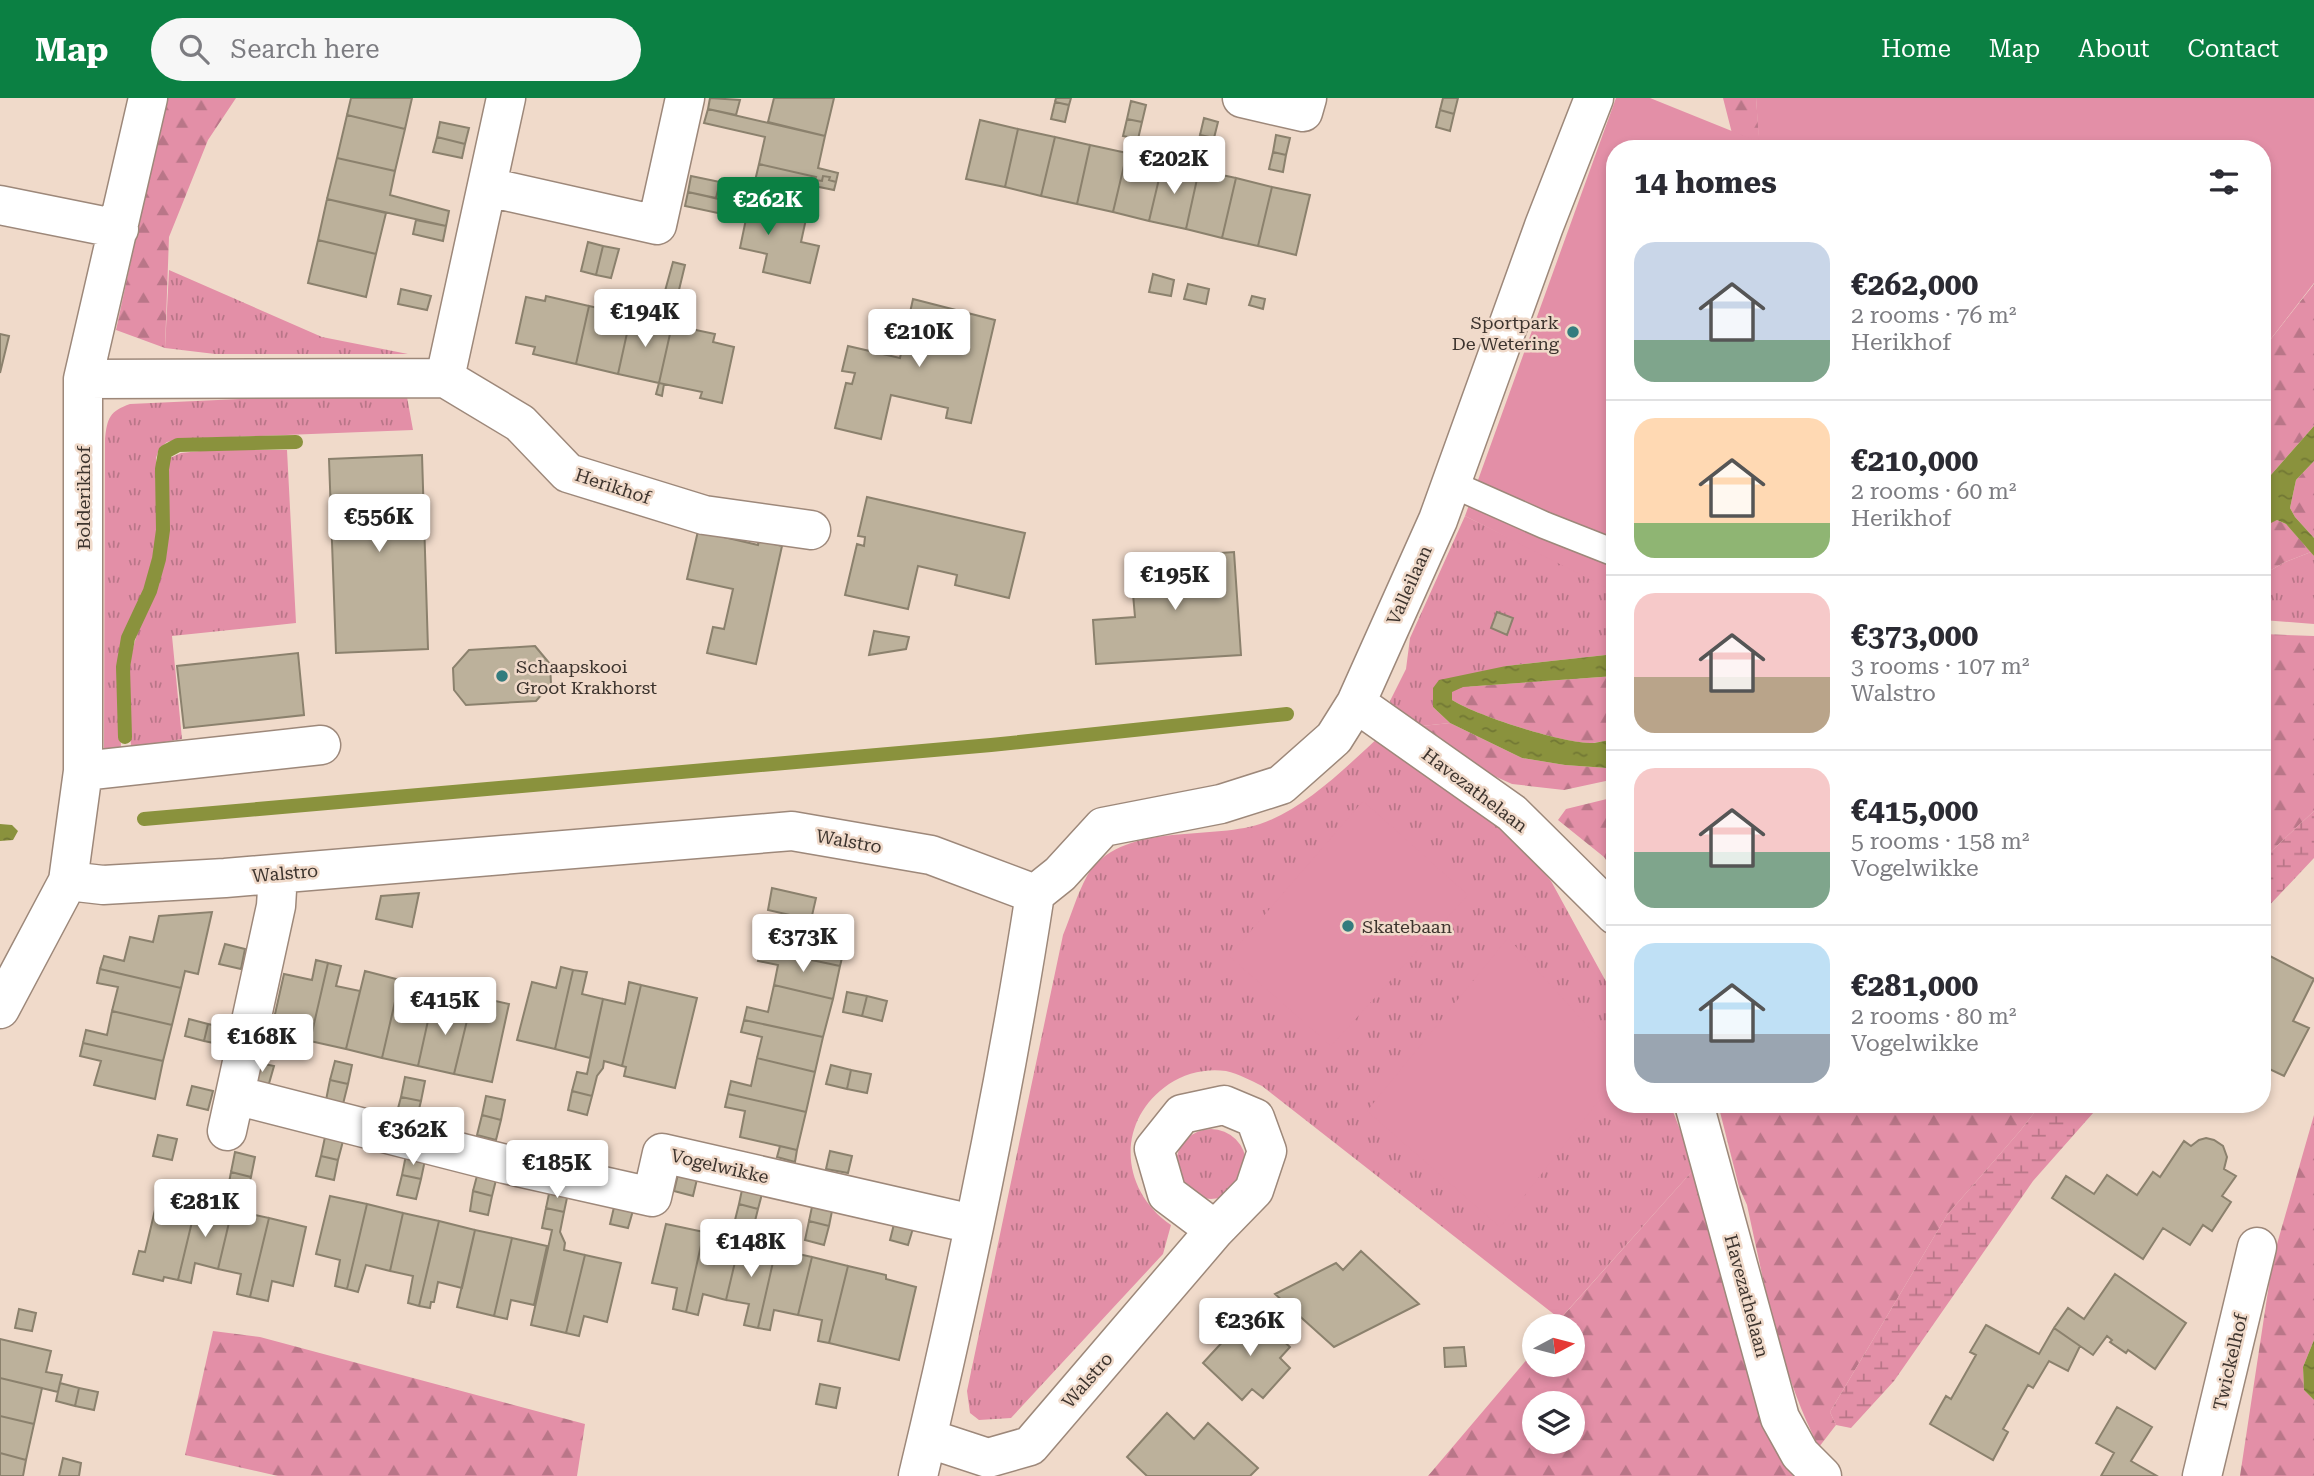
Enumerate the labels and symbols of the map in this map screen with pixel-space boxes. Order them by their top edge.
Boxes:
pin: €202K [1125,136,1223,196]
pin: €262K [719,178,817,237]
pin: €194K [596,289,694,349]
pin: €210K [870,310,968,369]
place label: Sportpark De Wetering [1452,312,1560,354]
marker: Sportpark De Wetering [1565,324,1581,340]
street label: Bolderikhof [73,445,94,550]
street label: Herikhof [573,464,654,508]
pin: €556K [330,494,428,554]
street label: Valleilaan [1382,542,1436,628]
pin: €195K [1126,552,1224,612]
place label: Schaapskooi Groot Krakhorst [516,656,657,698]
marker: Schaapskooi Groot Krakhorst [494,668,510,684]
street label: Havezathelaan [1418,744,1532,837]
street label: Walstro [814,825,884,857]
street label: Walstro [251,860,319,886]
pin: €373K [754,914,852,974]
place label: Skatebaan [1362,916,1453,937]
marker: Skatebaan [1340,918,1356,934]
pin: €415K [396,978,494,1037]
pin: €168K [213,1014,311,1074]
pin: €362K [364,1108,462,1167]
pin: €185K [508,1140,606,1200]
street label: Vogelwikke [669,1145,771,1187]
pin: €281K [156,1180,254,1239]
pin: €148K [702,1220,800,1279]
street label: Havezathelaan [1720,1232,1774,1360]
pin: €236K [1201,1298,1299,1358]
street label: Twickelhof [2209,1311,2252,1412]
north arrow [1522,1314,1586,1377]
street label: Walstro [1057,1348,1117,1412]

